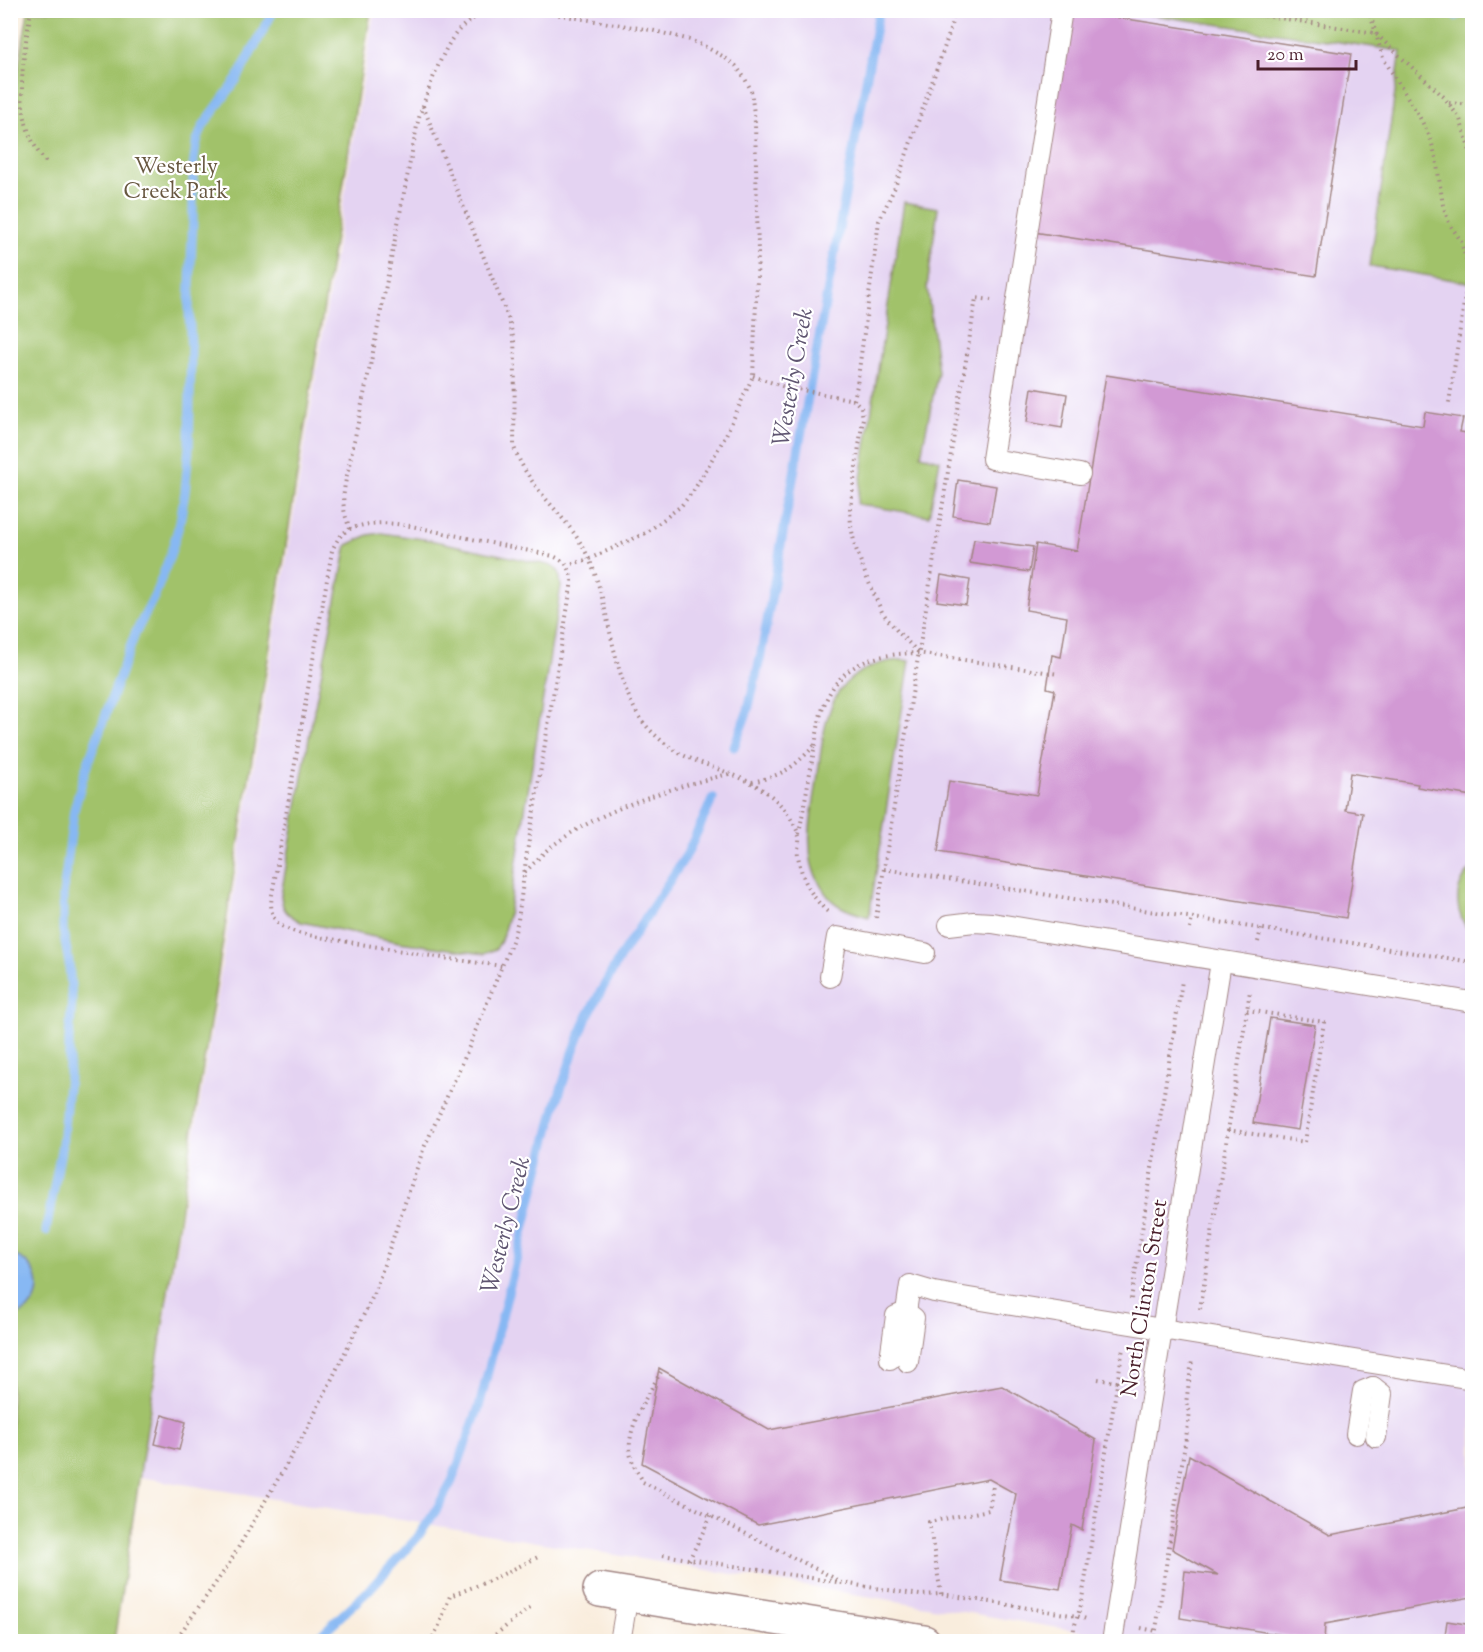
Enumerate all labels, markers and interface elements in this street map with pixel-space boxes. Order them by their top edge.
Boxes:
scale bar [1258,33,1356,71]
text: 20 m [1267,43,1304,69]
park label: Westerly Creek Park [124,152,228,209]
water label: Westerly Creek [765,305,823,449]
water label: Westerly Creek [474,1153,540,1297]
street label: North Clinton Street [1115,1197,1177,1400]

